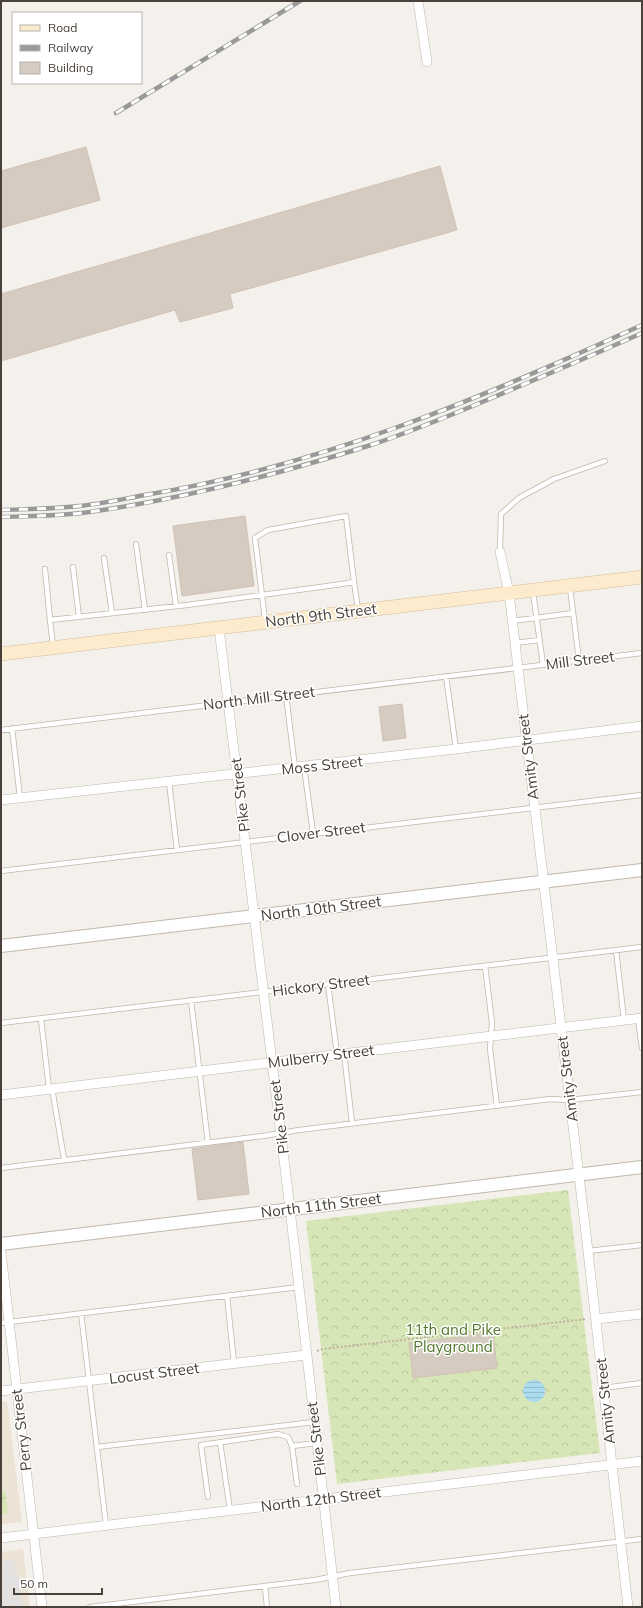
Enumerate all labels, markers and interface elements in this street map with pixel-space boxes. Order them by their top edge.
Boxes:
legend [12,12,142,84]
text: Road [48,20,77,35]
text: Railway [48,40,94,55]
text: Building [48,60,93,75]
street label: North 9th Street [264,599,378,631]
street label: Mill Street [545,646,615,674]
street label: North Mill Street [202,682,316,714]
street label: Amity Street [513,713,543,801]
street label: Moss Street [280,751,364,779]
street label: Pike Street [226,757,254,833]
street label: Clover Street [276,817,366,847]
street label: North 10th Street [260,891,382,925]
street label: Hickory Street [271,970,371,1000]
street label: Amity Street [552,1035,582,1123]
street label: Mulberry Street [267,1040,375,1072]
street label: Pike Street [265,1079,293,1155]
street label: North 11th Street [260,1188,382,1222]
park label: 11th and Pike Playground [405,1320,501,1356]
street label: Amity Street [591,1357,619,1445]
street label: Locust Street [108,1358,200,1388]
street label: Perry Street [7,1388,35,1472]
street label: Pike Street [302,1401,330,1477]
street label: North 12th Street [260,1482,382,1516]
scale bar [14,1570,102,1596]
text: 50 m [20,1576,48,1591]

